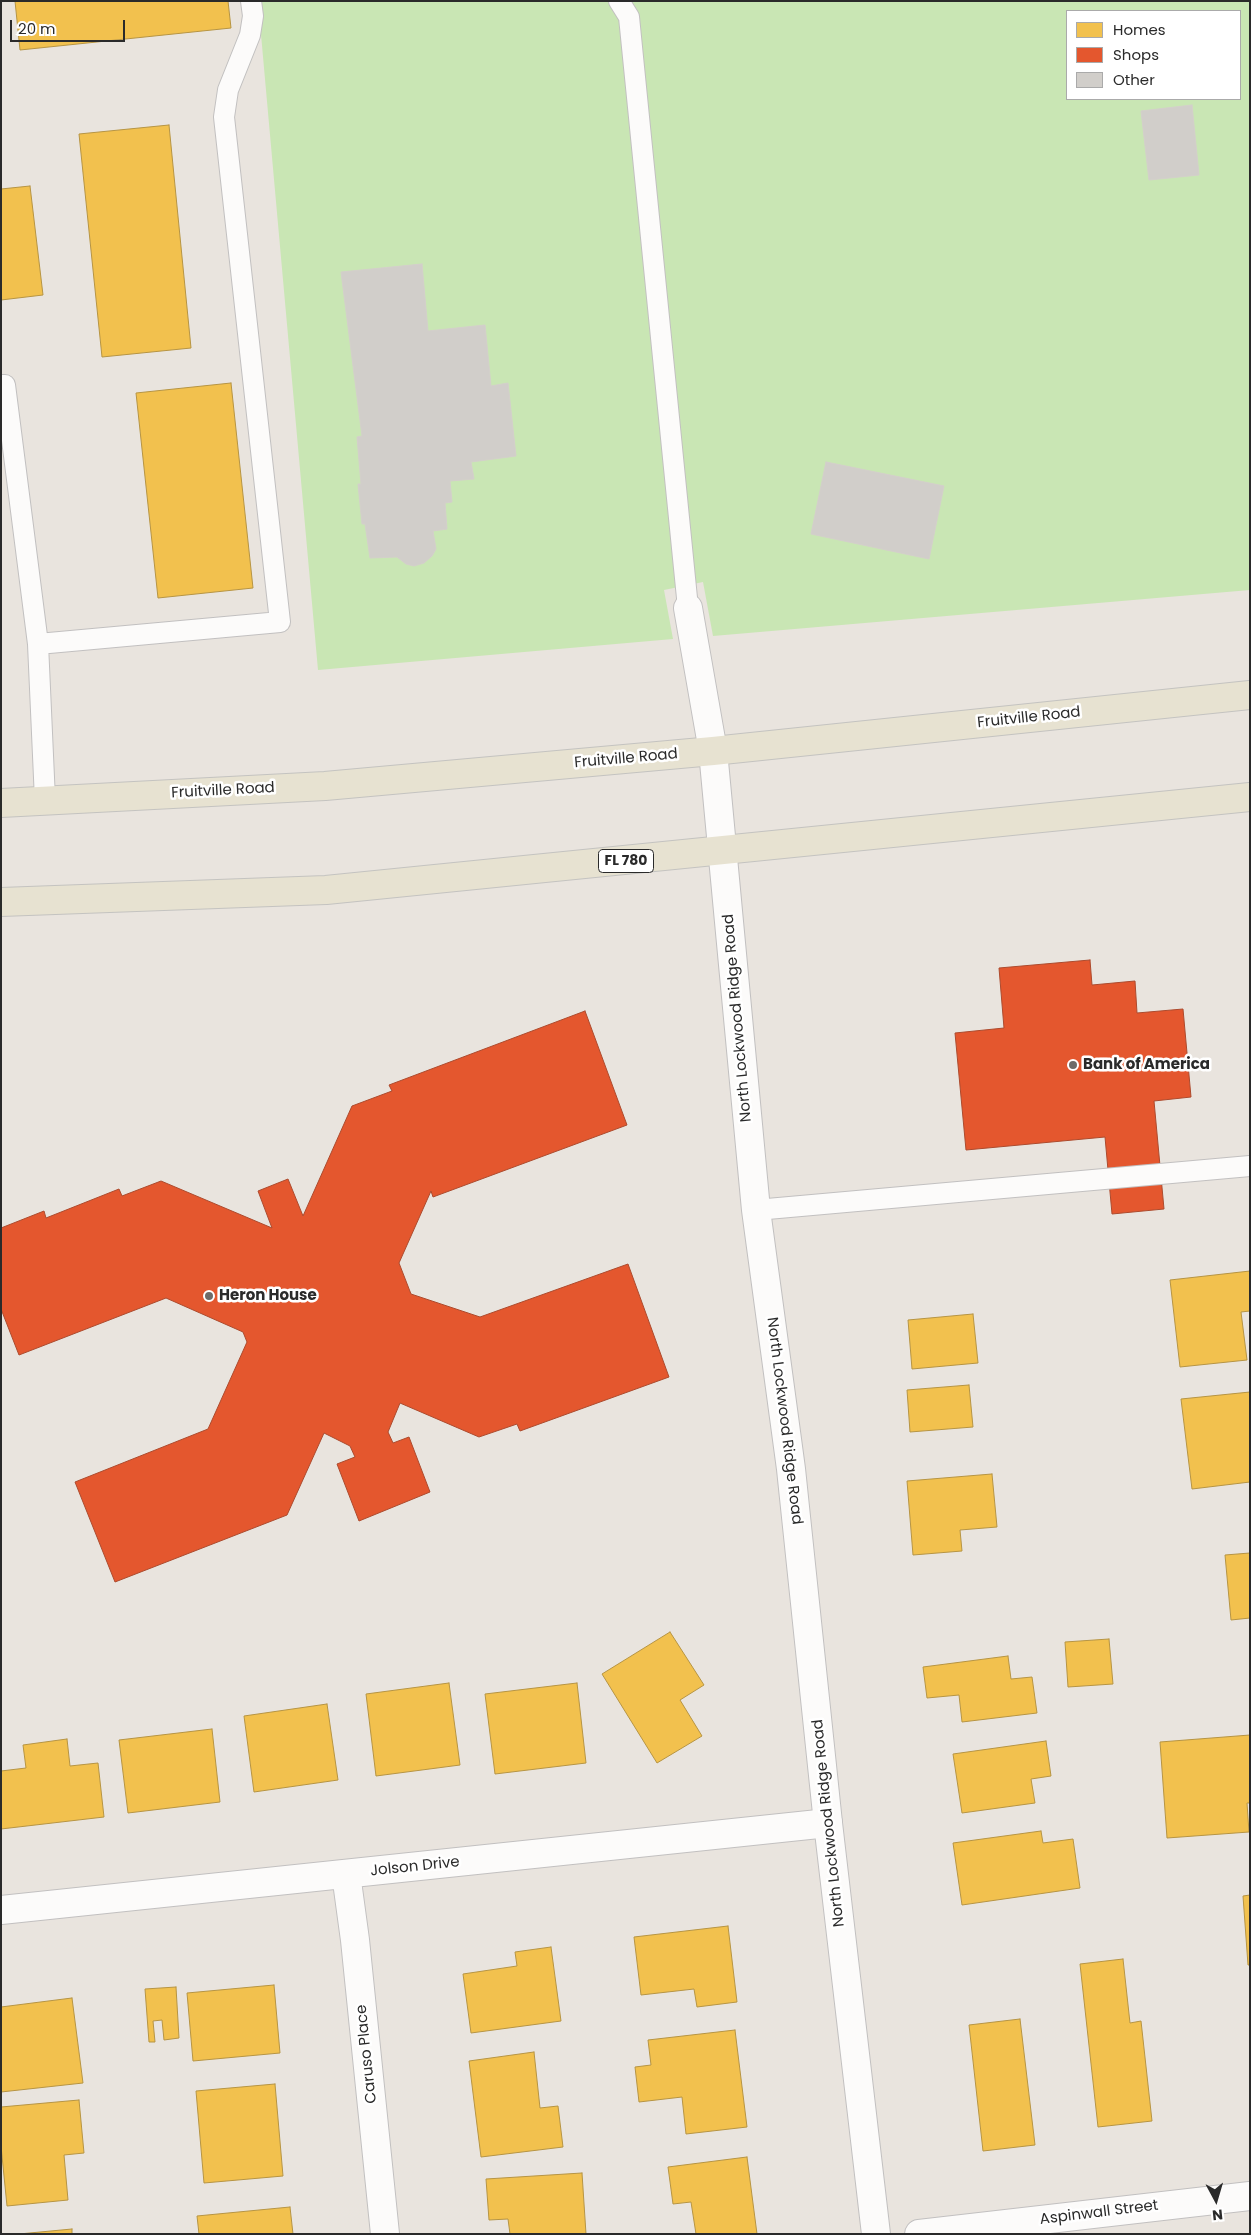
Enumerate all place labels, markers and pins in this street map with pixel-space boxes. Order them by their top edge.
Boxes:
place label: Bank of America [1083,1056,1210,1074]
marker: Bank of America [1067,1059,1079,1071]
place label: Heron House [219,1287,317,1305]
marker: Heron House [203,1290,215,1302]

